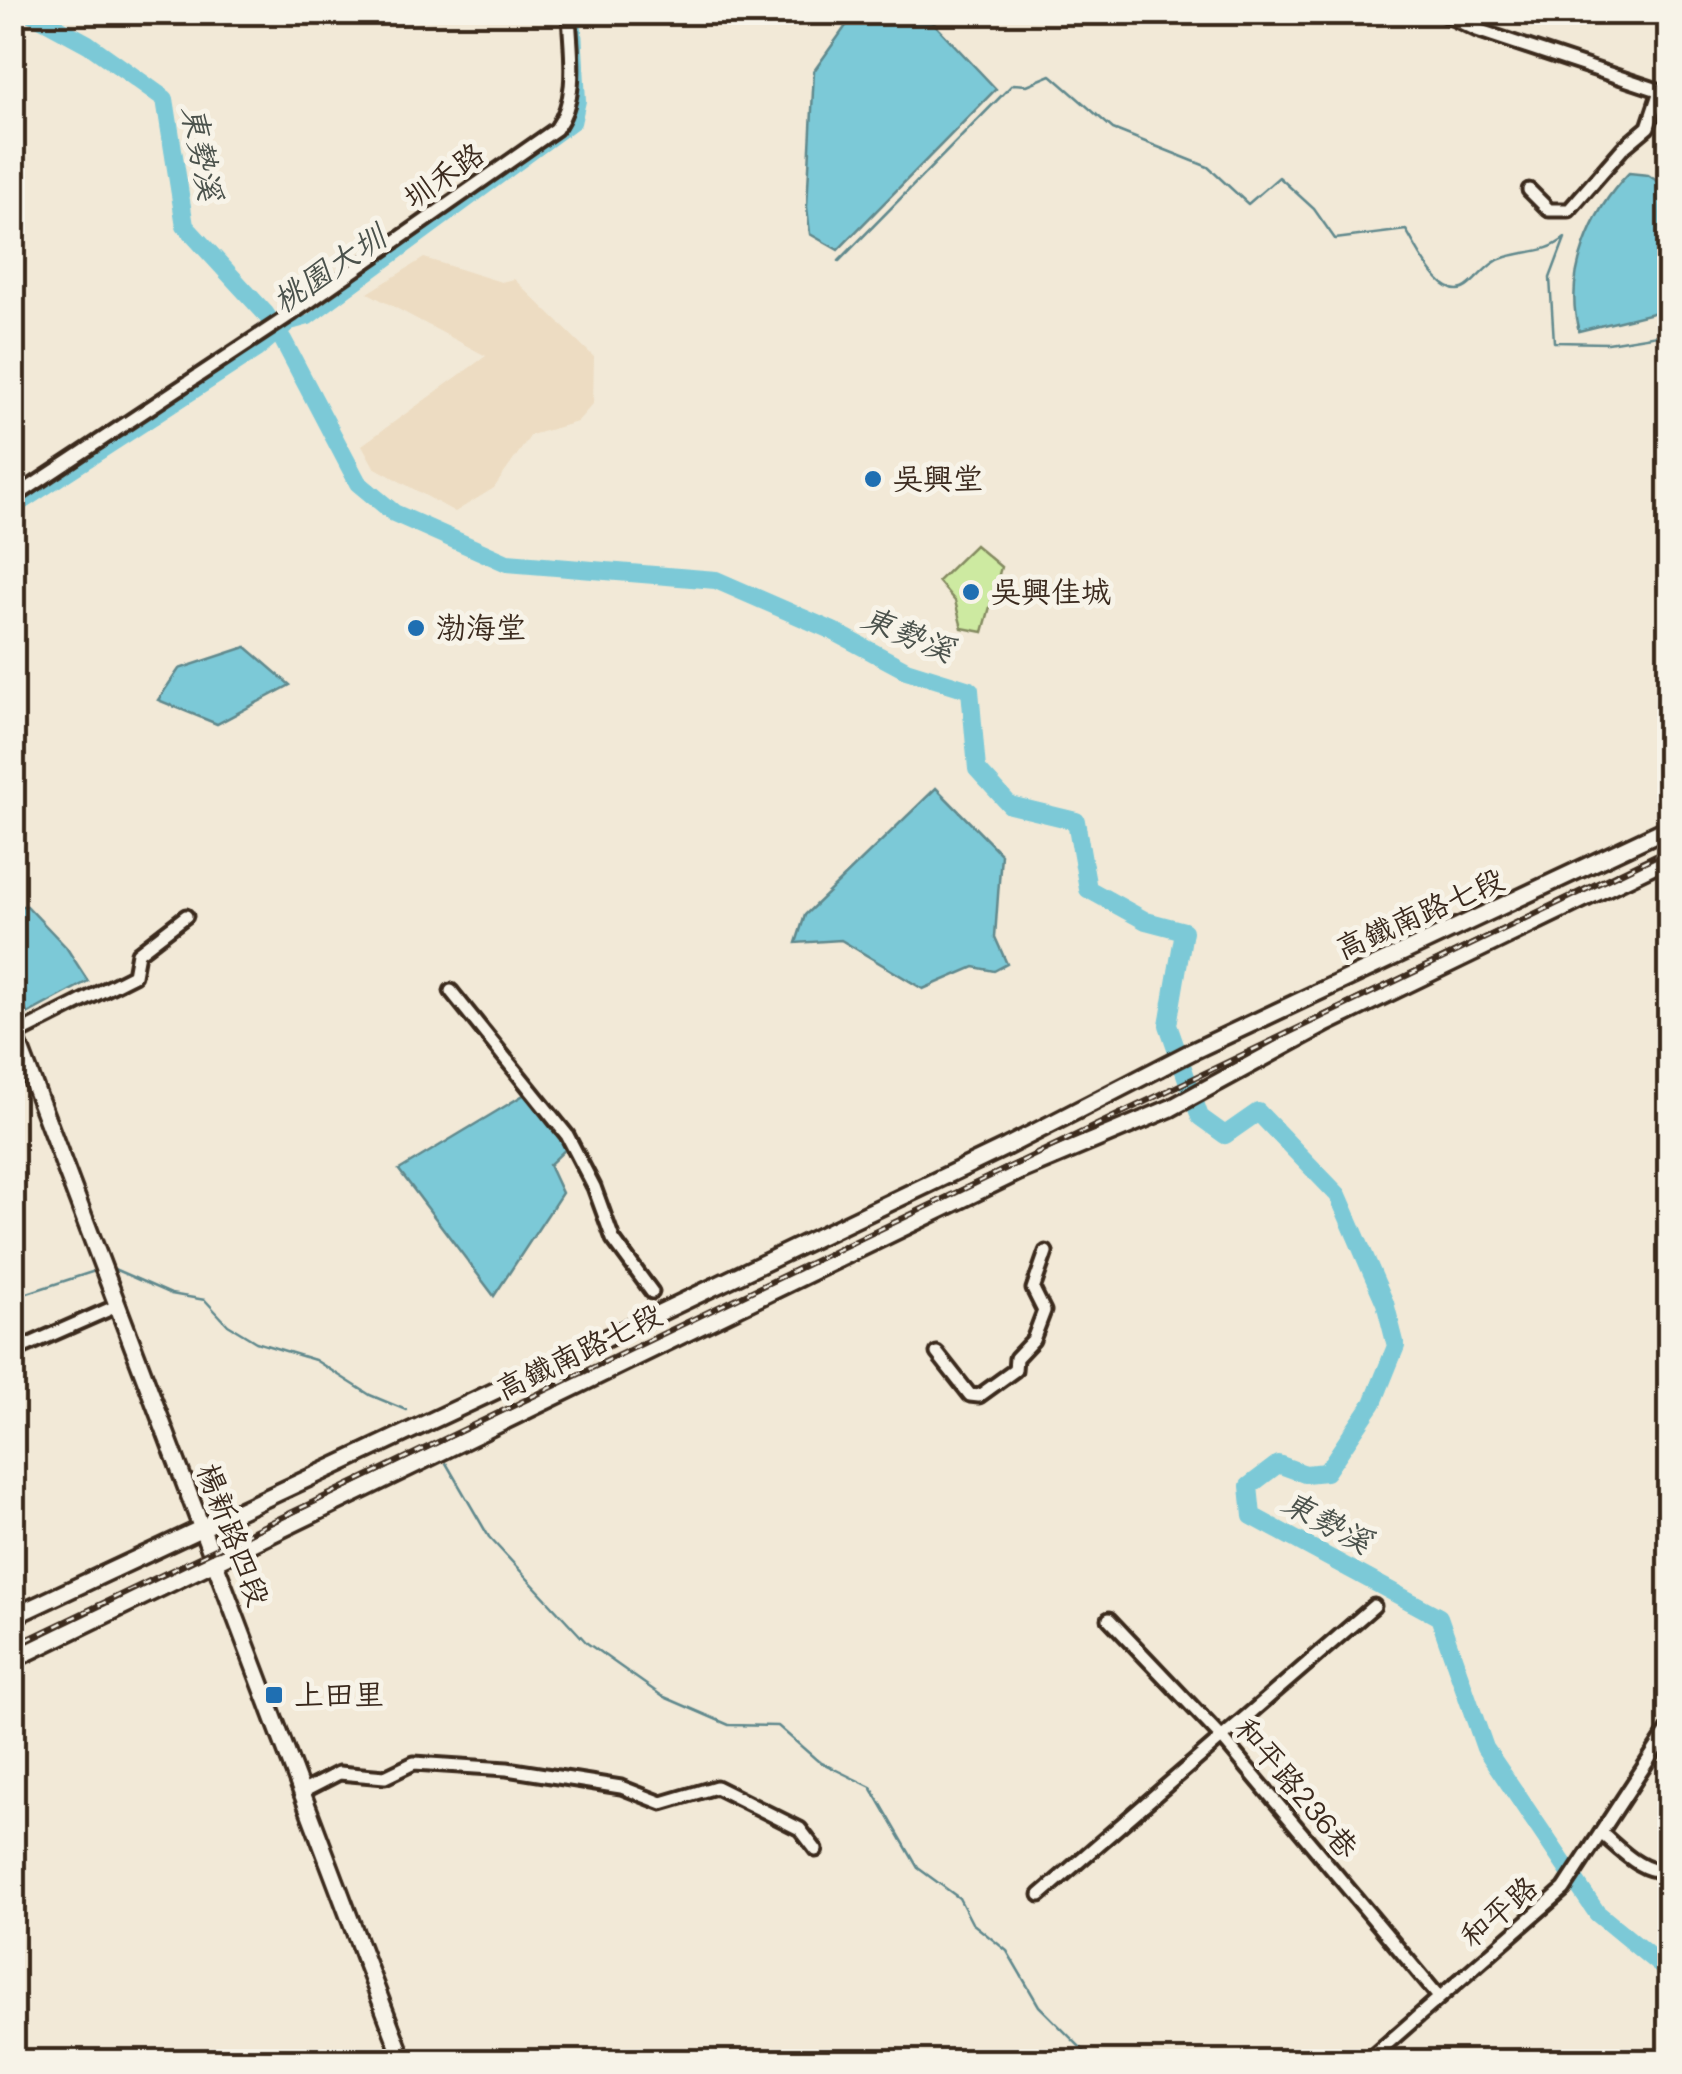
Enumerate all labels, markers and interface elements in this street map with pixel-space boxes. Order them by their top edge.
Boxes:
water label: 東勢溪 [174,101,234,206]
street label: 圳禾路 [395,132,491,217]
water label: 桃園大圳 [263,212,395,321]
place label: 吳興堂 [893,457,983,497]
marker: 吳興堂 [862,468,884,490]
place label: 吳興佳城 [991,570,1111,610]
marker: 吳興佳城 [960,581,982,603]
water label: 東勢溪 [856,595,963,670]
place label: 渤海堂 [436,606,526,646]
marker: 渤海堂 [405,617,427,639]
street label: 高鐵南路七段 [1329,857,1510,967]
street label: 高鐵南路七段 [488,1293,668,1408]
street label: 楊新路四段 [189,1457,280,1611]
water label: 東勢溪 [1276,1479,1382,1562]
place label: 上田里 [294,1673,384,1713]
marker: 上田里 [263,1684,285,1706]
street label: 和平路236巷 [1227,1708,1368,1866]
street label: 和平路 [1451,1866,1545,1955]

